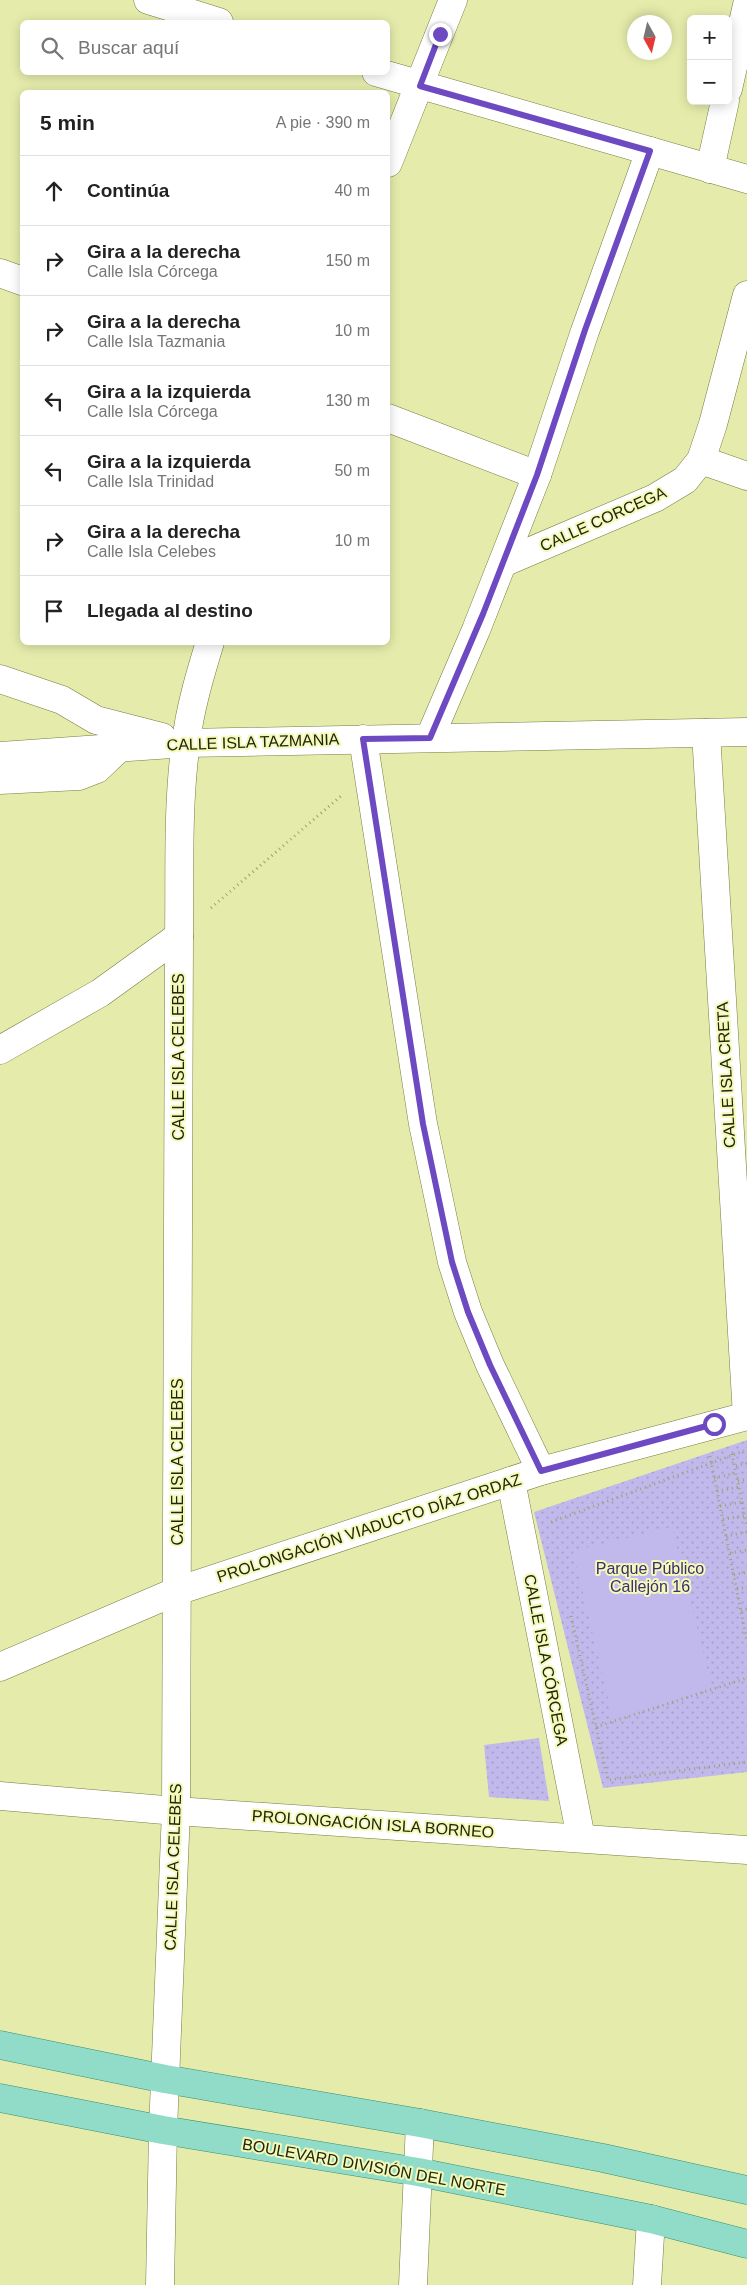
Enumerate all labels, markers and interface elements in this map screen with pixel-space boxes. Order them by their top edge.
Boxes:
north arrow [627,15,672,60]
map controls [687,15,732,105]
button: + [687,15,732,60]
search box [20,20,390,75]
route end [429,23,452,46]
icon: search [38,34,66,62]
text: Buscar aquí [78,37,179,58]
button: − [687,60,732,105]
text: 5 min [40,111,95,134]
text: A pie · 390 m [276,114,370,131]
icon: ahead [40,177,68,205]
text: Continúa [87,180,169,201]
text: 40 m [334,182,370,199]
text: Gira a la derecha [87,241,240,262]
icon: right [40,247,68,275]
text: 150 m [326,252,370,269]
text: Calle Isla Córcega [87,263,218,280]
text: Gira a la derecha [87,311,240,332]
icon: right [40,317,68,345]
text: 10 m [334,322,370,339]
text: Calle Isla Tazmania [87,333,225,350]
text: Gira a la izquierda [87,381,251,402]
icon: left [40,387,68,415]
text: 130 m [326,392,370,409]
text: Calle Isla Córcega [87,403,218,420]
text: Gira a la izquierda [87,451,251,472]
icon: left [40,457,68,485]
text: 50 m [334,462,370,479]
text: Calle Isla Trinidad [87,473,214,490]
street label: CALLE CORCEGA [537,483,669,554]
text: Gira a la derecha [87,521,240,542]
icon: right [40,527,68,555]
text: 10 m [334,532,370,549]
text: Calle Isla Celebes [87,543,216,560]
icon: arrive [40,597,68,625]
text: Llegada al destino [87,600,253,621]
street label: CALLE ISLA TAZMANIA [166,730,340,754]
street label: CALLE ISLA CELEBES [170,973,187,1141]
street label: CALLE ISLA CRETA [714,1001,738,1149]
street label: CALLE ISLA CELEBES [169,1378,186,1546]
route start [703,1413,726,1436]
street label: PROLONGACIÓN VIADUCTO DÍAZ ORDAZ [214,1470,523,1585]
park label: Parque Público Callejón 16 [596,1560,704,1595]
street label: CALLE ISLA CÓRCEGA [521,1573,572,1747]
street label: CALLE ISLA CELEBES [162,1783,184,1951]
street label: PROLONGACIÓN ISLA BORNEO [251,1806,495,1841]
street label: BOULEVARD DIVISIÓN DEL NORTE [241,2134,507,2199]

